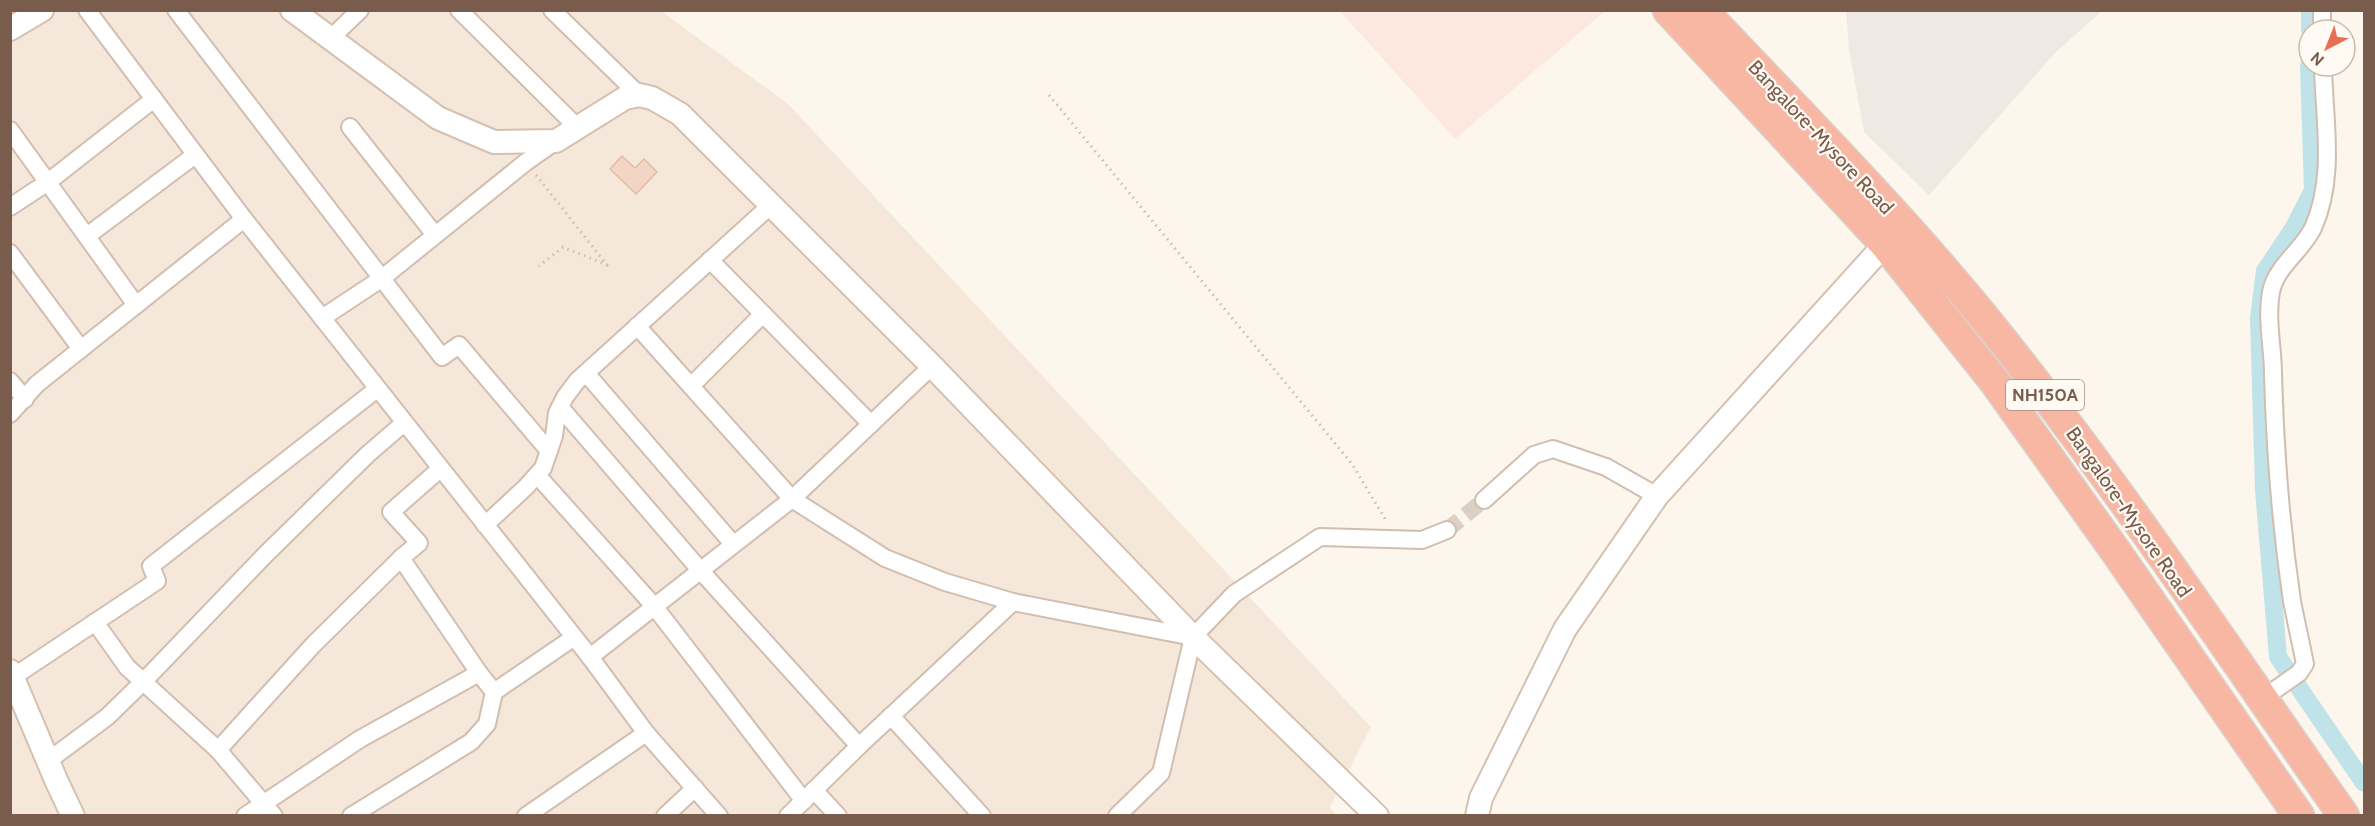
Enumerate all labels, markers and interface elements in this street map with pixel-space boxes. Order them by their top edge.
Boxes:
north arrow [2297,18,2357,78]
text: N [2307,48,2328,70]
street label: Bangalore-Mysore Road [1743,55,1899,219]
road number: NH150A [2006,380,2084,410]
street label: Bangalore-Mysore Road [2061,422,2197,602]

